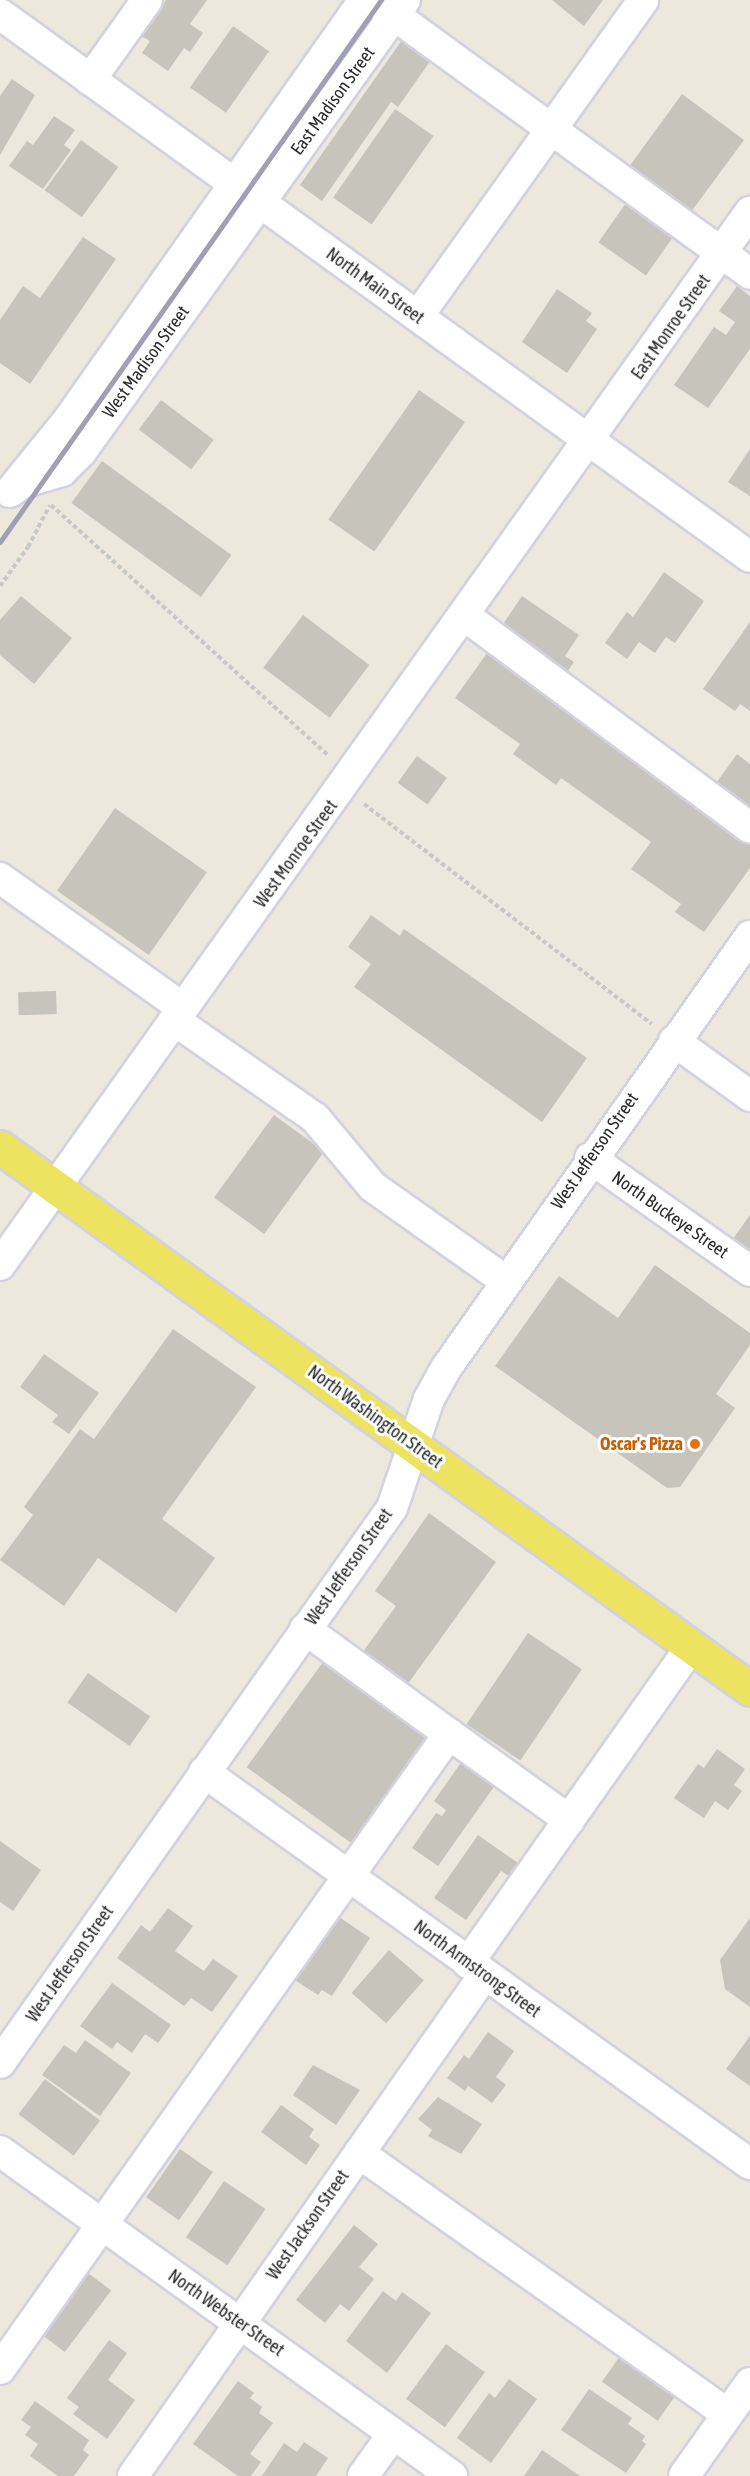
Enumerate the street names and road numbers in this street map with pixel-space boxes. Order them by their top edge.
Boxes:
street label: East Madison Street [286,43,380,159]
street label: North Main Street [322,243,428,329]
street label: East Monroe Street [627,270,715,384]
street label: West Madison Street [98,302,194,422]
street label: West Monroe Street [250,796,342,912]
street label: West Jefferson Street [547,1089,643,1213]
street label: North Buckeye Street [608,1167,732,1263]
street label: North Washington Street [303,1361,447,1473]
street label: West Jefferson Street [301,1505,397,1629]
street label: West Jefferson Street [22,1902,118,2026]
street label: North Armstrong Street [409,1916,545,2022]
street label: West Jackson Street [262,2166,354,2284]
street label: North Webster Street [164,2265,288,2361]

